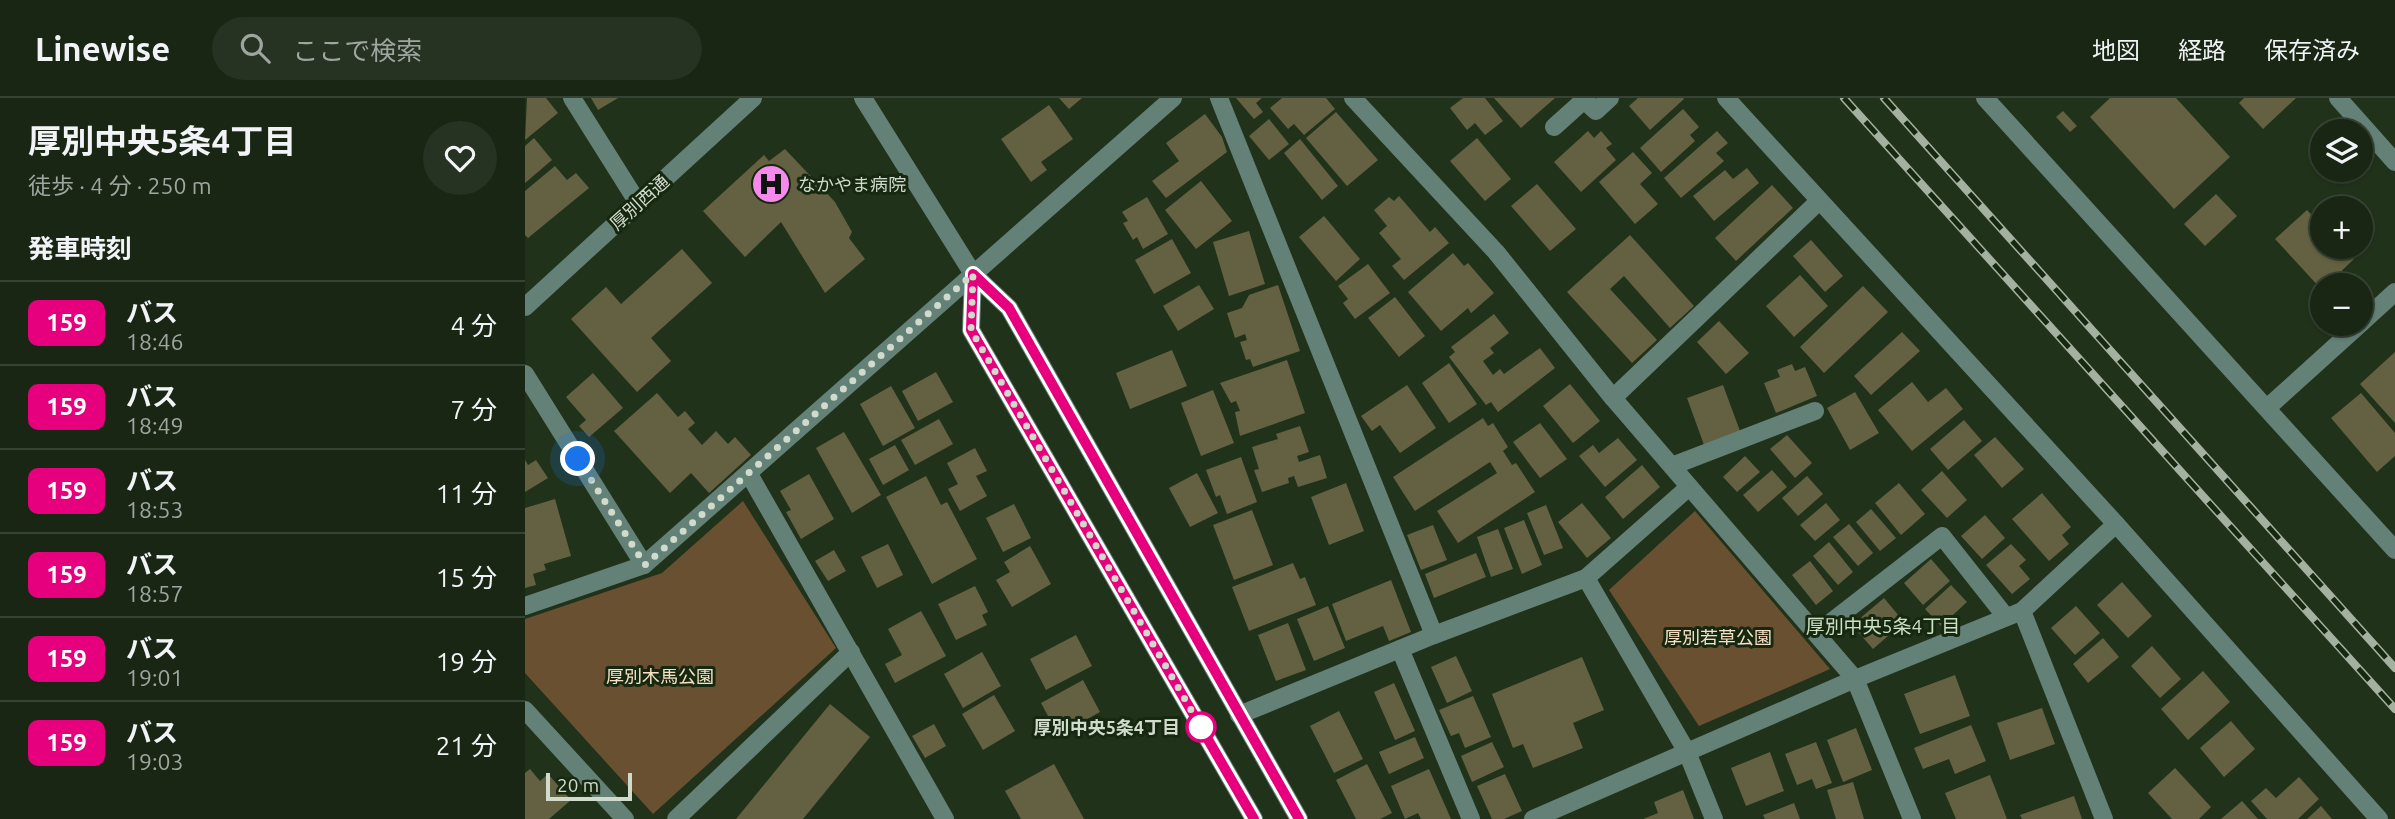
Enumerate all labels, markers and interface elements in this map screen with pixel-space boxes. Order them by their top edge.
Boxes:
search box [212,17,702,80]
icon: search [236,29,274,67]
text: Linewise [35,30,170,67]
text: ここで検索 [292,36,422,65]
text: 地図 [2092,37,2140,64]
text: 経路 [2178,37,2226,64]
text: 保存済み [2264,37,2360,64]
map controls [2310,119,2373,336]
button: layers [2310,119,2373,182]
button: heart [423,121,497,195]
text: 厚別中央5条4丁目 [28,122,296,159]
hospital icon: なかやま病院 [750,163,792,205]
street label: 厚別西通 [606,170,672,234]
text: 徒歩 · 4 分 · 250 m [28,173,212,198]
place label: なかやま病院 [798,174,906,194]
button: + [2310,196,2373,259]
text: 発車時刻 [28,234,132,263]
button: − [2310,273,2373,336]
text: バス [126,298,178,327]
text: 159 [46,309,87,336]
text: 4 分 [450,311,497,340]
text: 18:46 [126,329,184,354]
text: バス [126,382,178,411]
text: 159 [46,393,87,420]
text: 7 分 [450,395,497,424]
text: 18:49 [126,413,184,438]
your location [560,441,595,476]
text: バス [126,466,178,495]
text: 159 [46,477,87,504]
text: 11 分 [436,479,497,508]
text: 18:53 [126,497,184,522]
text: バス [126,550,178,579]
text: 159 [46,561,87,588]
text: 15 分 [436,563,497,592]
text: 18:57 [126,581,184,606]
district label: 厚別中央5条4丁目 [1806,615,1960,637]
park label: 厚別若草公園 [1664,627,1772,647]
text: バス [126,634,178,663]
text: 159 [46,645,87,672]
text: 19 分 [436,647,497,676]
text: 19:01 [126,665,184,690]
park label: 厚別木馬公園 [606,666,714,686]
marker: 厚別中央5条4丁目 [1186,712,1216,742]
place label: 厚別中央5条4丁目 [1034,717,1180,737]
text: バス [126,718,178,747]
text: 159 [46,729,87,756]
text: 21 分 [436,731,497,760]
text: 19:03 [126,749,184,774]
scale bar [546,770,632,802]
text: 20 m [557,774,599,796]

